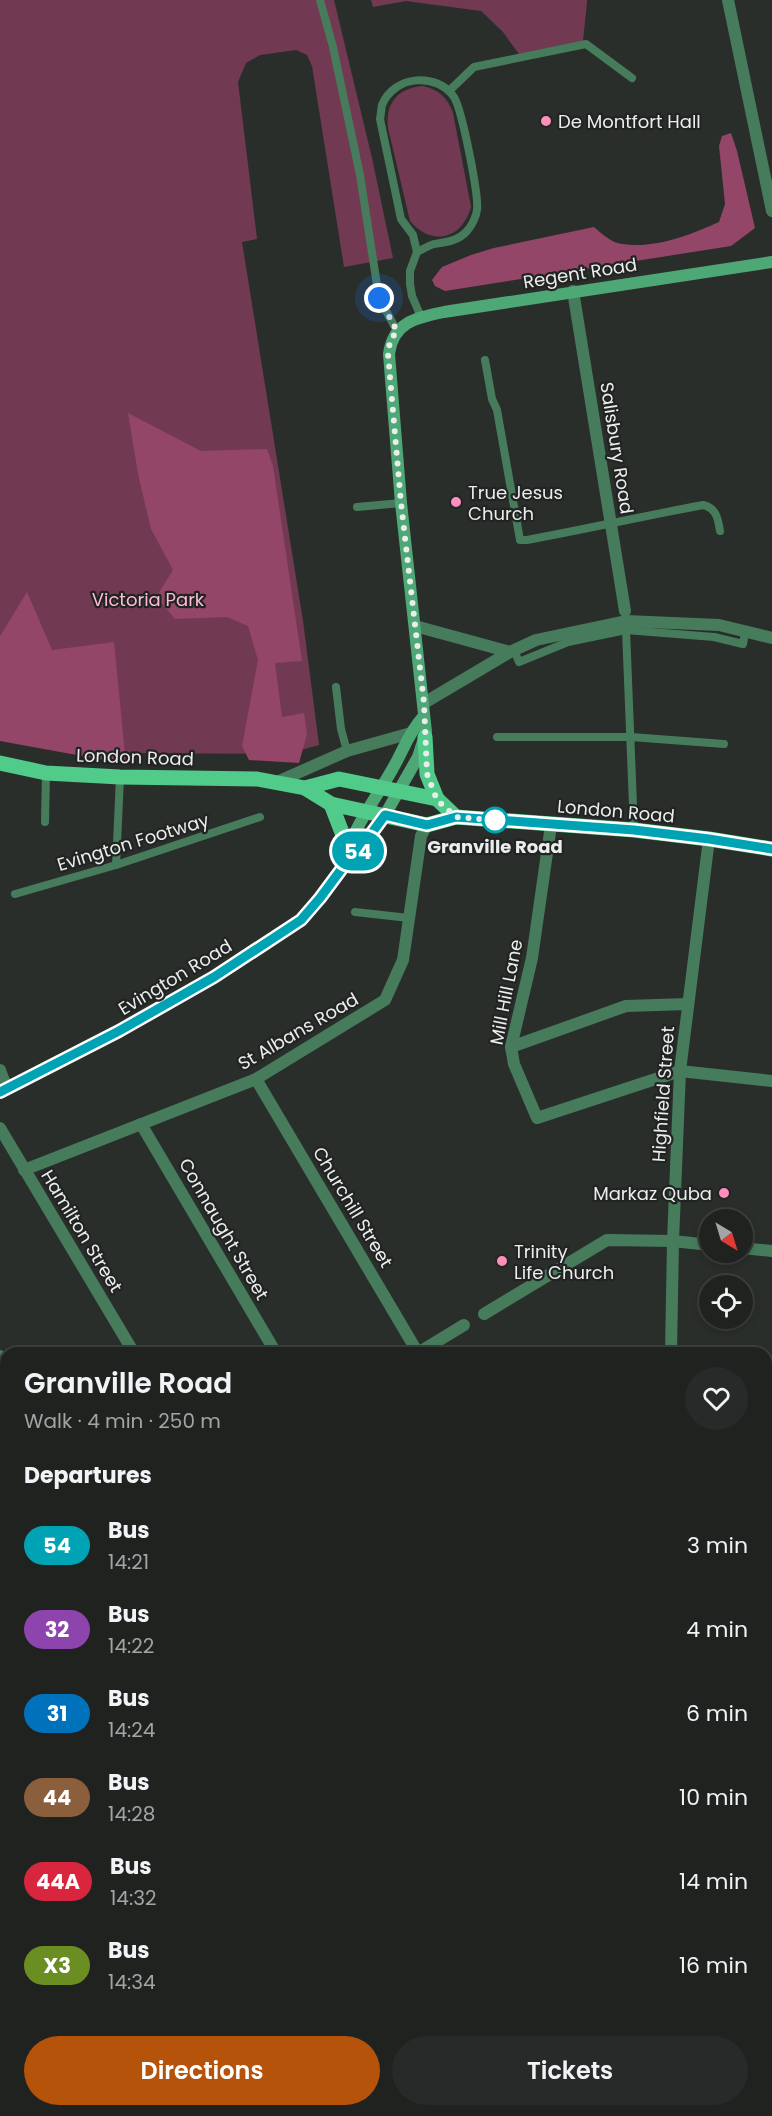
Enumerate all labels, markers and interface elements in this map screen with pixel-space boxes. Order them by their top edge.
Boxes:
place label: De Montfort Hall [558,109,701,134]
marker: De Montfort Hall [539,114,553,128]
street label: Regent Road [521,252,639,294]
your location [364,283,394,313]
street label: Salisbury Road [594,380,640,516]
place label: True Jesus Church [468,480,563,526]
marker: True Jesus Church [449,495,463,509]
park label: Victoria Park [92,587,205,612]
street label: London Road [76,742,194,772]
street label: London Road [556,793,676,829]
street label: Evington Footway [54,807,212,877]
marker: Granville Road [482,807,508,833]
line badge: 54 [331,832,385,870]
place label: Granville Road [427,834,563,859]
text: 54 [344,837,372,866]
street label: Evington Road [113,933,237,1021]
street label: Mill Hill Lane [484,937,528,1047]
street label: St Albans Road [233,986,363,1076]
street label: Highfield Street [646,1025,680,1163]
street label: Churchill Street [307,1142,399,1272]
street label: Connaught Street [173,1154,275,1304]
street label: Hamilton Street [35,1165,129,1297]
place label: Markaz Quba [593,1181,712,1206]
marker: Markaz Quba [717,1186,731,1200]
north arrow [699,1209,753,1263]
map controls [699,1209,753,1329]
place label: Trinity Life Church [514,1239,614,1285]
marker: Trinity Life Church [495,1254,509,1268]
button: locate [699,1275,753,1329]
text: Granville Road [24,1364,232,1403]
button: heart [685,1367,748,1430]
text: Walk · 4 min · 250 m [24,1407,221,1435]
text: Departures [24,1460,152,1491]
text: Bus [108,1515,150,1546]
text: 3 min [687,1530,748,1561]
text: 54 [43,1531,71,1560]
text: 14:21 [108,1548,149,1576]
text: Bus [108,1599,150,1630]
text: 4 min [686,1614,748,1645]
text: 32 [45,1615,69,1644]
text: 14:22 [108,1632,154,1660]
text: Bus [108,1683,150,1714]
text: 6 min [686,1698,748,1729]
text: 31 [47,1699,67,1728]
text: 14:24 [108,1716,155,1744]
text: Bus [108,1767,150,1798]
text: 10 min [679,1782,748,1813]
text: 44 [43,1783,71,1812]
text: 14:28 [108,1800,155,1828]
text: Bus [110,1851,152,1882]
text: 14 min [679,1866,748,1897]
text: 44A [36,1867,80,1896]
text: 14:32 [110,1884,156,1912]
text: Bus [108,1935,150,1966]
text: 16 min [679,1950,748,1981]
text: X3 [43,1951,71,1980]
text: 14:34 [108,1968,156,1996]
button: Directions [24,2036,380,2105]
button: Tickets [392,2036,748,2105]

